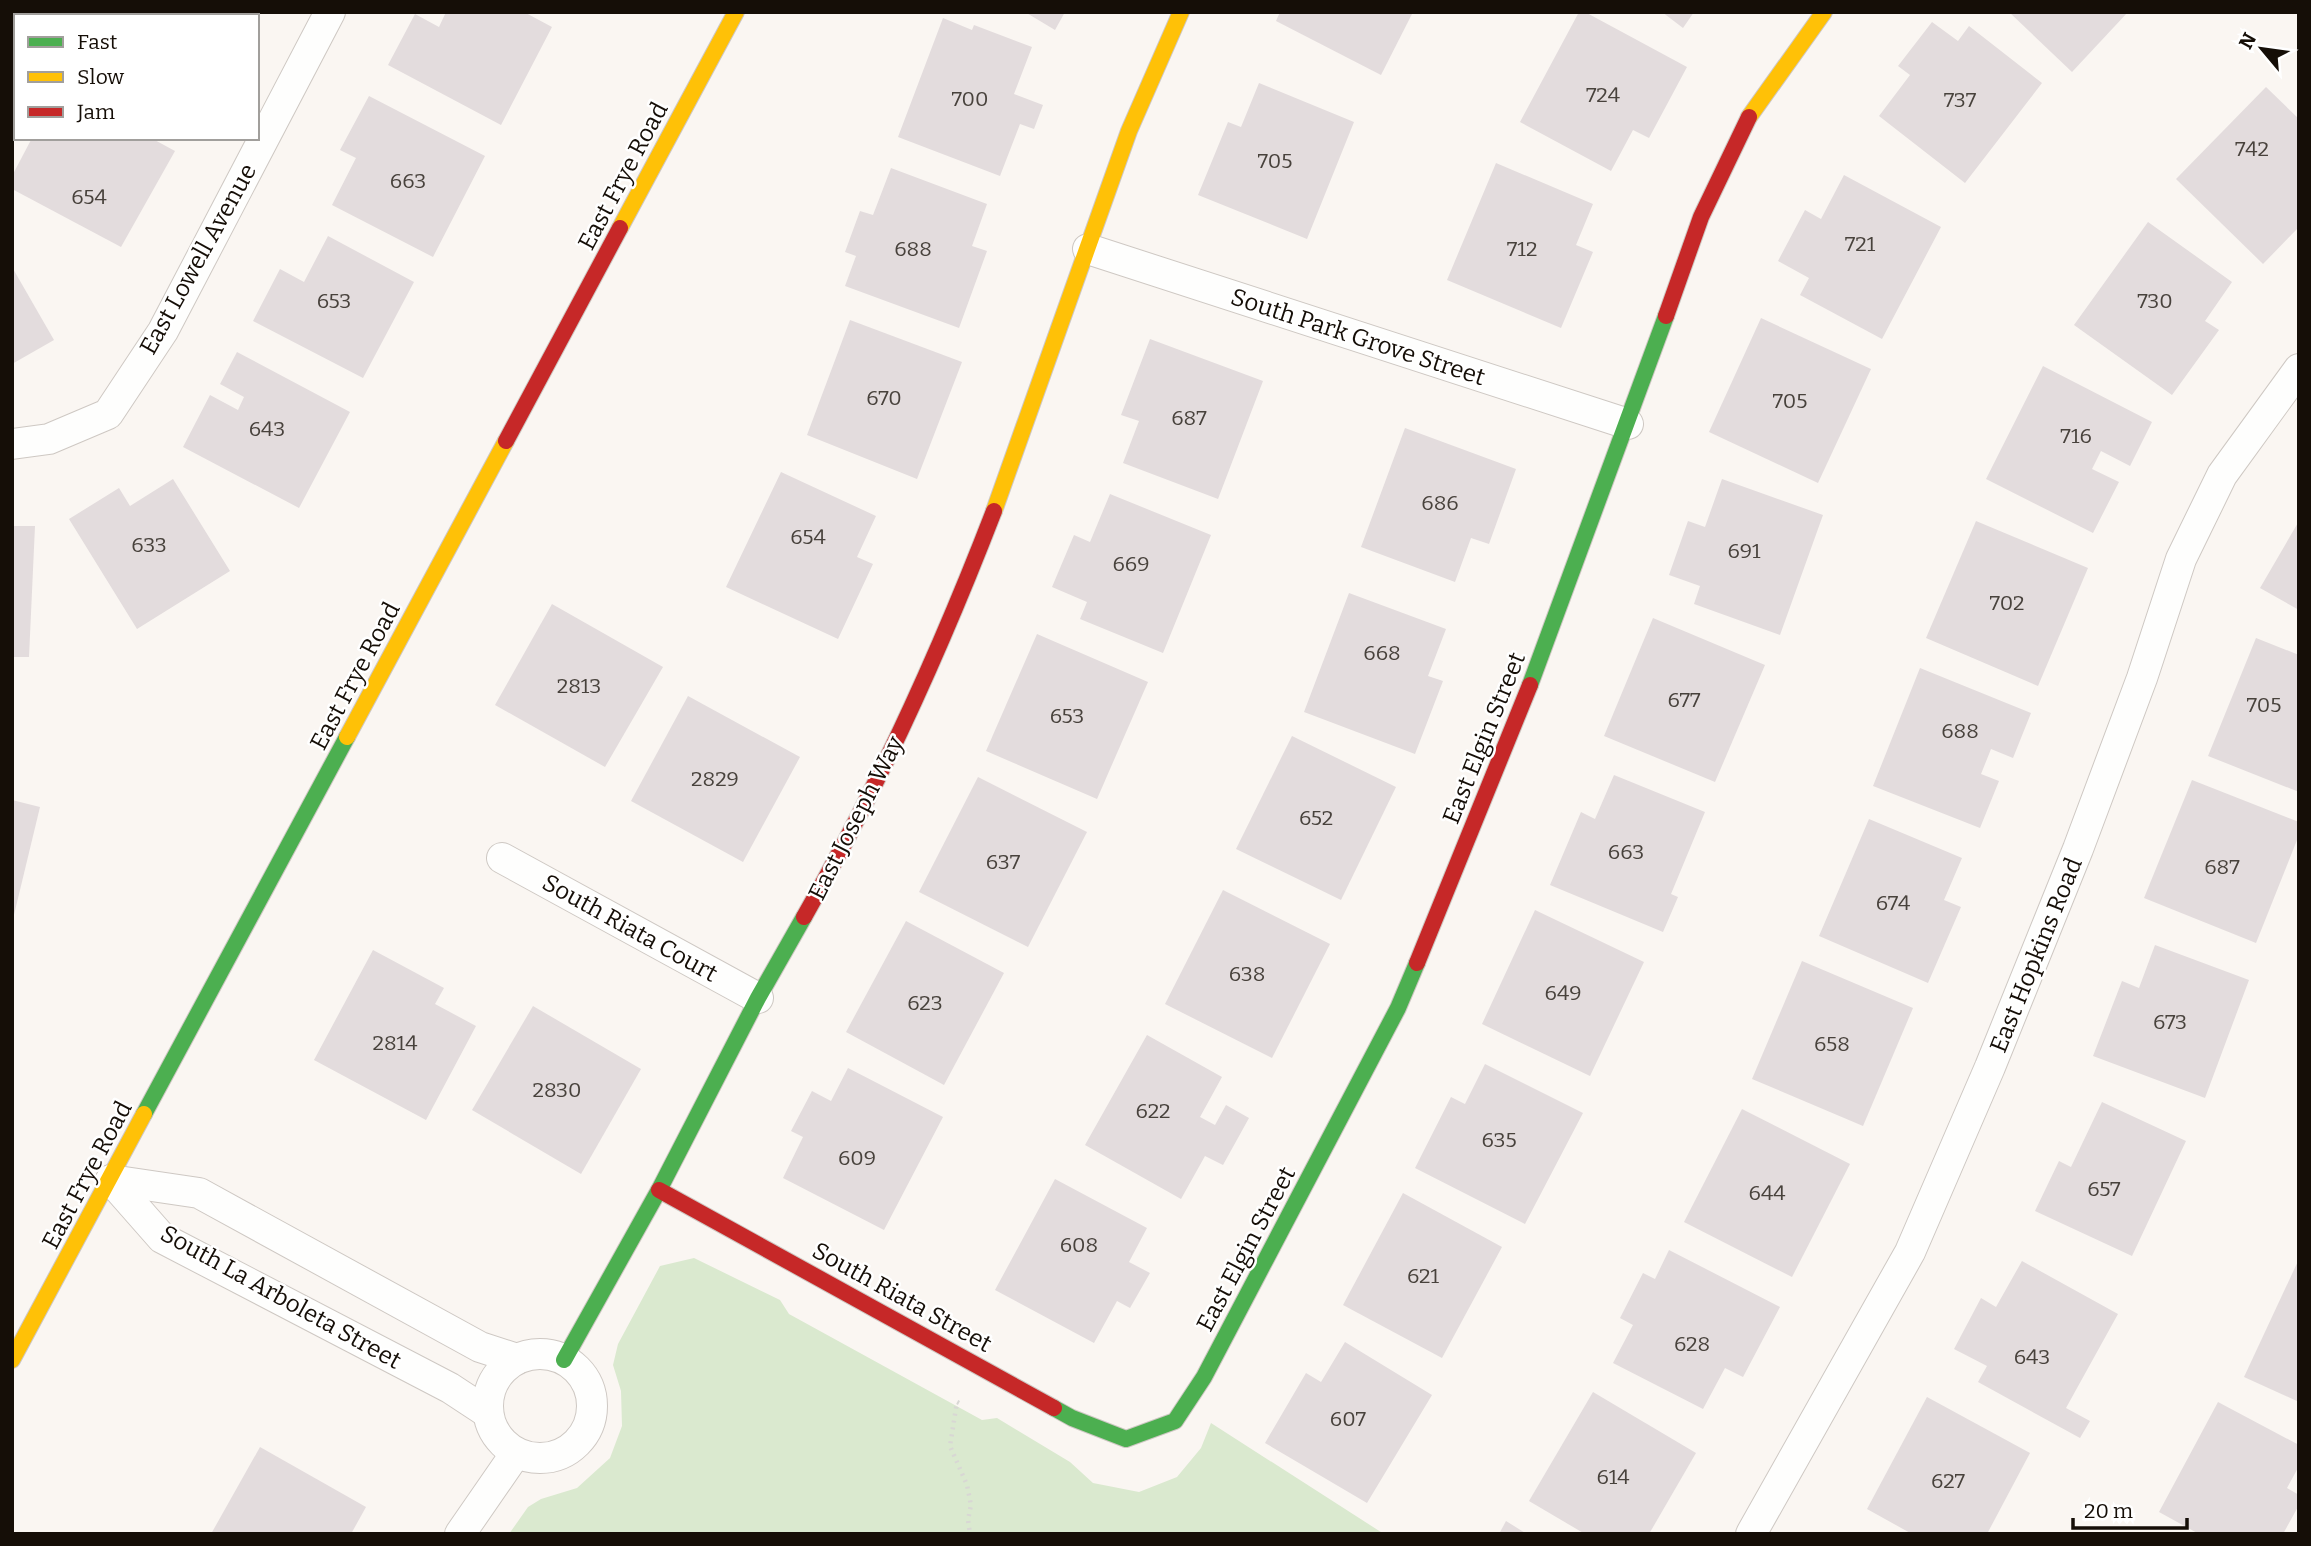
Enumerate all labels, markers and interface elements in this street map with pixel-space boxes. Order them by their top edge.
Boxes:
legend [14,14,259,140]
north arrow [2227,14,2297,84]
text: Fast [77,29,118,55]
text: N [2234,29,2261,53]
text: Slow [77,64,124,90]
house number: 724 [1586,82,1620,108]
house number: 700 [951,86,989,112]
house number: 737 [1944,87,1977,113]
street label: East Frye Road [572,97,674,255]
text: Jam [76,99,115,125]
house number: 742 [2235,136,2269,162]
house number: 705 [1258,148,1292,174]
street label: East Lowell Avenue [134,159,262,359]
house number: 663 [390,168,426,194]
house number: 654 [71,184,107,210]
house number: 721 [1845,231,1876,257]
house number: 688 [894,236,932,262]
house number: 712 [1507,236,1537,262]
street label: South Park Grove Street [1228,283,1489,391]
house number: 653 [317,288,351,314]
house number: 730 [2137,288,2173,314]
house number: 670 [866,385,902,411]
house number: 705 [1773,388,1807,414]
house number: 687 [1171,405,1207,431]
house number: 643 [249,416,285,442]
house number: 716 [2060,423,2092,449]
house number: 686 [1421,490,1459,516]
house number: 654 [790,524,826,550]
house number: 633 [131,532,167,558]
house number: 691 [1727,538,1761,564]
house number: 669 [1113,551,1149,577]
house number: 702 [1989,590,2025,616]
street label: East Frye Road [304,597,406,755]
house number: 668 [1363,640,1401,666]
street label: East Elgin Street [1437,648,1531,828]
house number: 2813 [557,673,601,699]
house number: 677 [1667,687,1701,713]
house number: 705 [2247,692,2281,718]
house number: 653 [1050,703,1084,729]
house number: 688 [1941,718,1979,744]
street label: East Joseph Way [803,731,910,905]
house number: 2829 [691,766,739,792]
house number: 652 [1299,805,1333,831]
house number: 663 [1608,839,1644,865]
house number: 637 [986,849,1021,875]
street label: East Hopkins Road [1984,854,2088,1056]
house number: 687 [2204,854,2240,880]
street label: South Riata Court [538,868,723,988]
house number: 674 [1876,890,1910,916]
house number: 638 [1229,961,1265,987]
house number: 649 [1545,980,1581,1006]
house number: 623 [907,990,943,1016]
house number: 673 [2153,1009,2187,1035]
house number: 2814 [373,1030,417,1056]
house number: 658 [1814,1031,1850,1057]
house number: 2830 [532,1077,582,1103]
street label: East Frye Road [36,1096,138,1254]
house number: 622 [1136,1098,1170,1124]
house number: 635 [1481,1127,1517,1153]
house number: 609 [838,1145,876,1171]
street label: East Elgin Street [1191,1162,1301,1336]
house number: 657 [2087,1176,2121,1202]
house number: 644 [1748,1180,1786,1206]
street label: South La Arboleta Street [156,1219,406,1375]
house number: 608 [1060,1232,1098,1258]
street label: South Riata Street [808,1236,997,1358]
house number: 621 [1407,1263,1440,1289]
house number: 628 [1674,1331,1710,1357]
house number: 643 [2014,1344,2050,1370]
house number: 607 [1330,1406,1367,1432]
house number: 614 [1597,1464,1629,1490]
house number: 627 [1931,1468,1965,1494]
scale bar [2073,1486,2187,1530]
text: 20 m [2084,1498,2133,1524]

